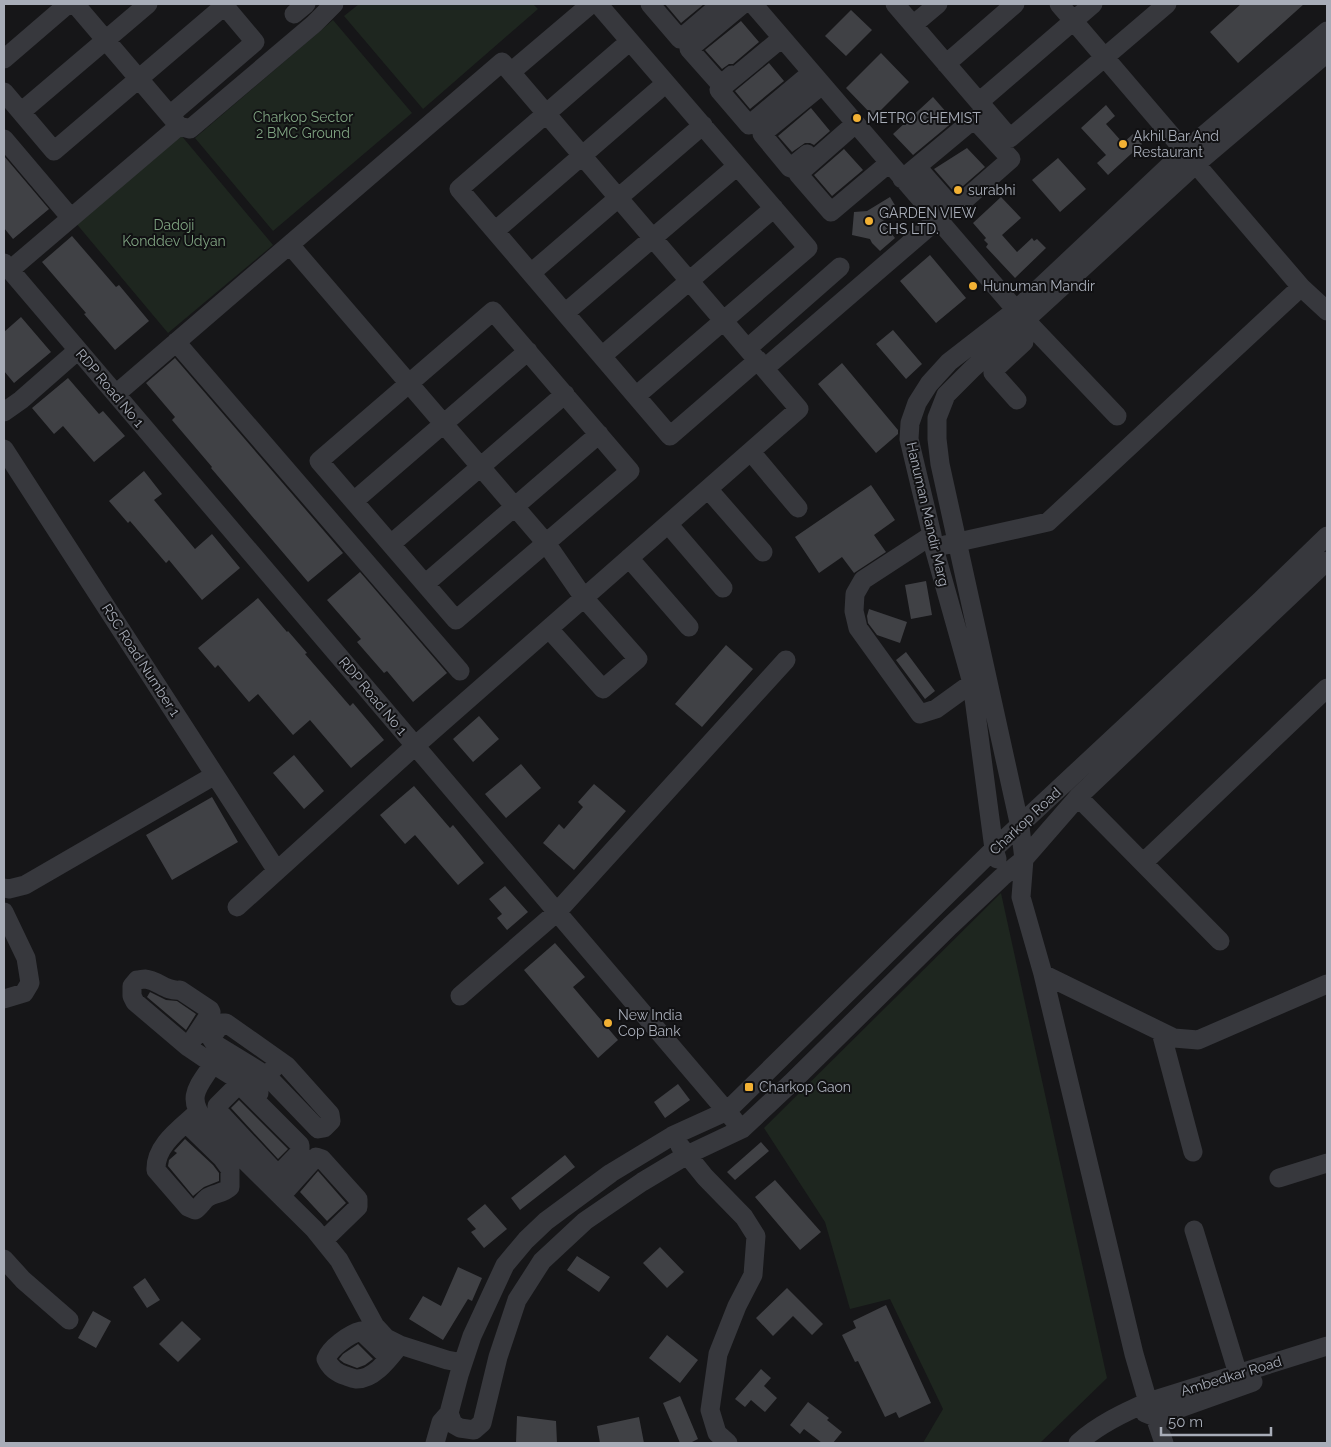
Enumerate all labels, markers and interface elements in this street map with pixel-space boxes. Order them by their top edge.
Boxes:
park label: Charkop Sector 2 BMC Ground [253,109,353,141]
place label: METRO CHEMIST [867,110,981,126]
marker: METRO CHEMIST [851,112,863,124]
place label: Akhil Bar And Restaurant [1133,128,1219,160]
marker: Akhil Bar And Restaurant [1117,138,1129,150]
place label: surabhi [968,182,1015,198]
marker: surabhi [952,184,964,196]
place label: GARDEN VIEW CHS LTD. [879,205,977,237]
marker: GARDEN VIEW CHS LTD. [863,215,875,227]
park label: Dadoji Konddev Udyan [122,217,226,249]
place label: Hunuman Mandir [983,278,1095,294]
marker: Hunuman Mandir [967,280,979,292]
street label: RDP Road No 1 [73,346,147,430]
street label: Hanuman Mandir Marg [904,440,952,588]
street label: RSC Road Number 1 [99,601,183,719]
street label: RDP Road No 1 [336,654,410,738]
street label: Charkop Road [986,784,1064,858]
place label: New India Cop Bank [618,1007,682,1039]
marker: New India Cop Bank [602,1017,614,1029]
place label: Charkop Gaon [759,1079,851,1095]
marker: Charkop Gaon [743,1081,755,1093]
street label: Ambedkar Road [1179,1353,1283,1399]
scale bar [1161,1404,1271,1436]
text: 50 m [1168,1413,1203,1431]

